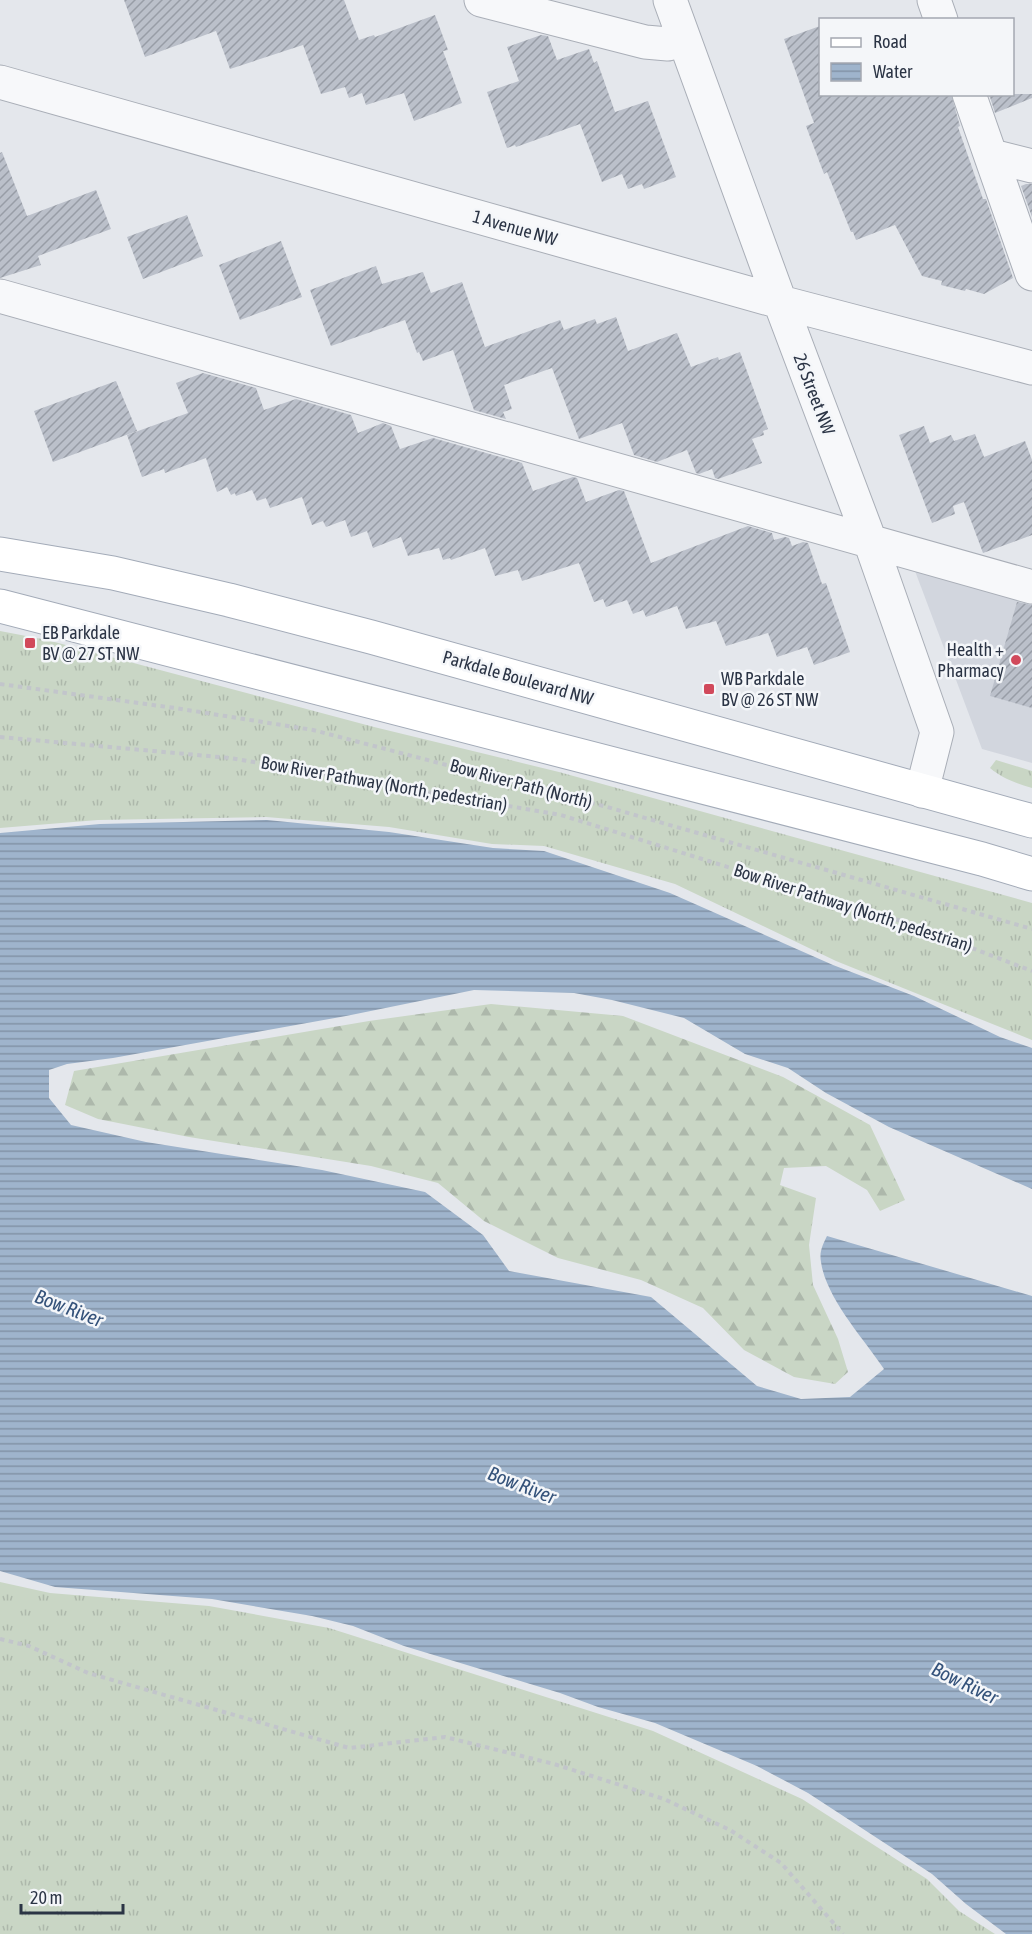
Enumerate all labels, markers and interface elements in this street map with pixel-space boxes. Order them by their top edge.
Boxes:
legend [819,18,1014,96]
text: Road [873,31,907,52]
text: Water [873,61,913,82]
street label: 1 Avenue NW [470,205,560,250]
street label: 26 Street NW [789,350,840,437]
place label: EB Parkdale BV @ 27 ST NW [42,622,139,664]
marker: EB Parkdale BV @ 27 ST NW [23,636,37,650]
place label: Health + Pharmacy [937,639,1004,681]
street label: Parkdale Boulevard NW [440,646,596,709]
marker: Health + Pharmacy [1009,653,1023,667]
place label: WB Parkdale BV @ 26 ST NW [721,668,818,710]
marker: WB Parkdale BV @ 26 ST NW [702,682,716,696]
street label: Bow River Pathway (North, pedestrian) [259,751,509,816]
street label: Bow River Path (North) [448,754,595,813]
street label: Bow River Pathway (North, pedestrian) [731,859,975,956]
water label: Bow River [32,1284,107,1331]
water label: Bow River [485,1461,560,1508]
water label: Bow River [928,1657,1003,1709]
scale bar [21,1877,123,1915]
text: 20 m [30,1887,62,1908]

